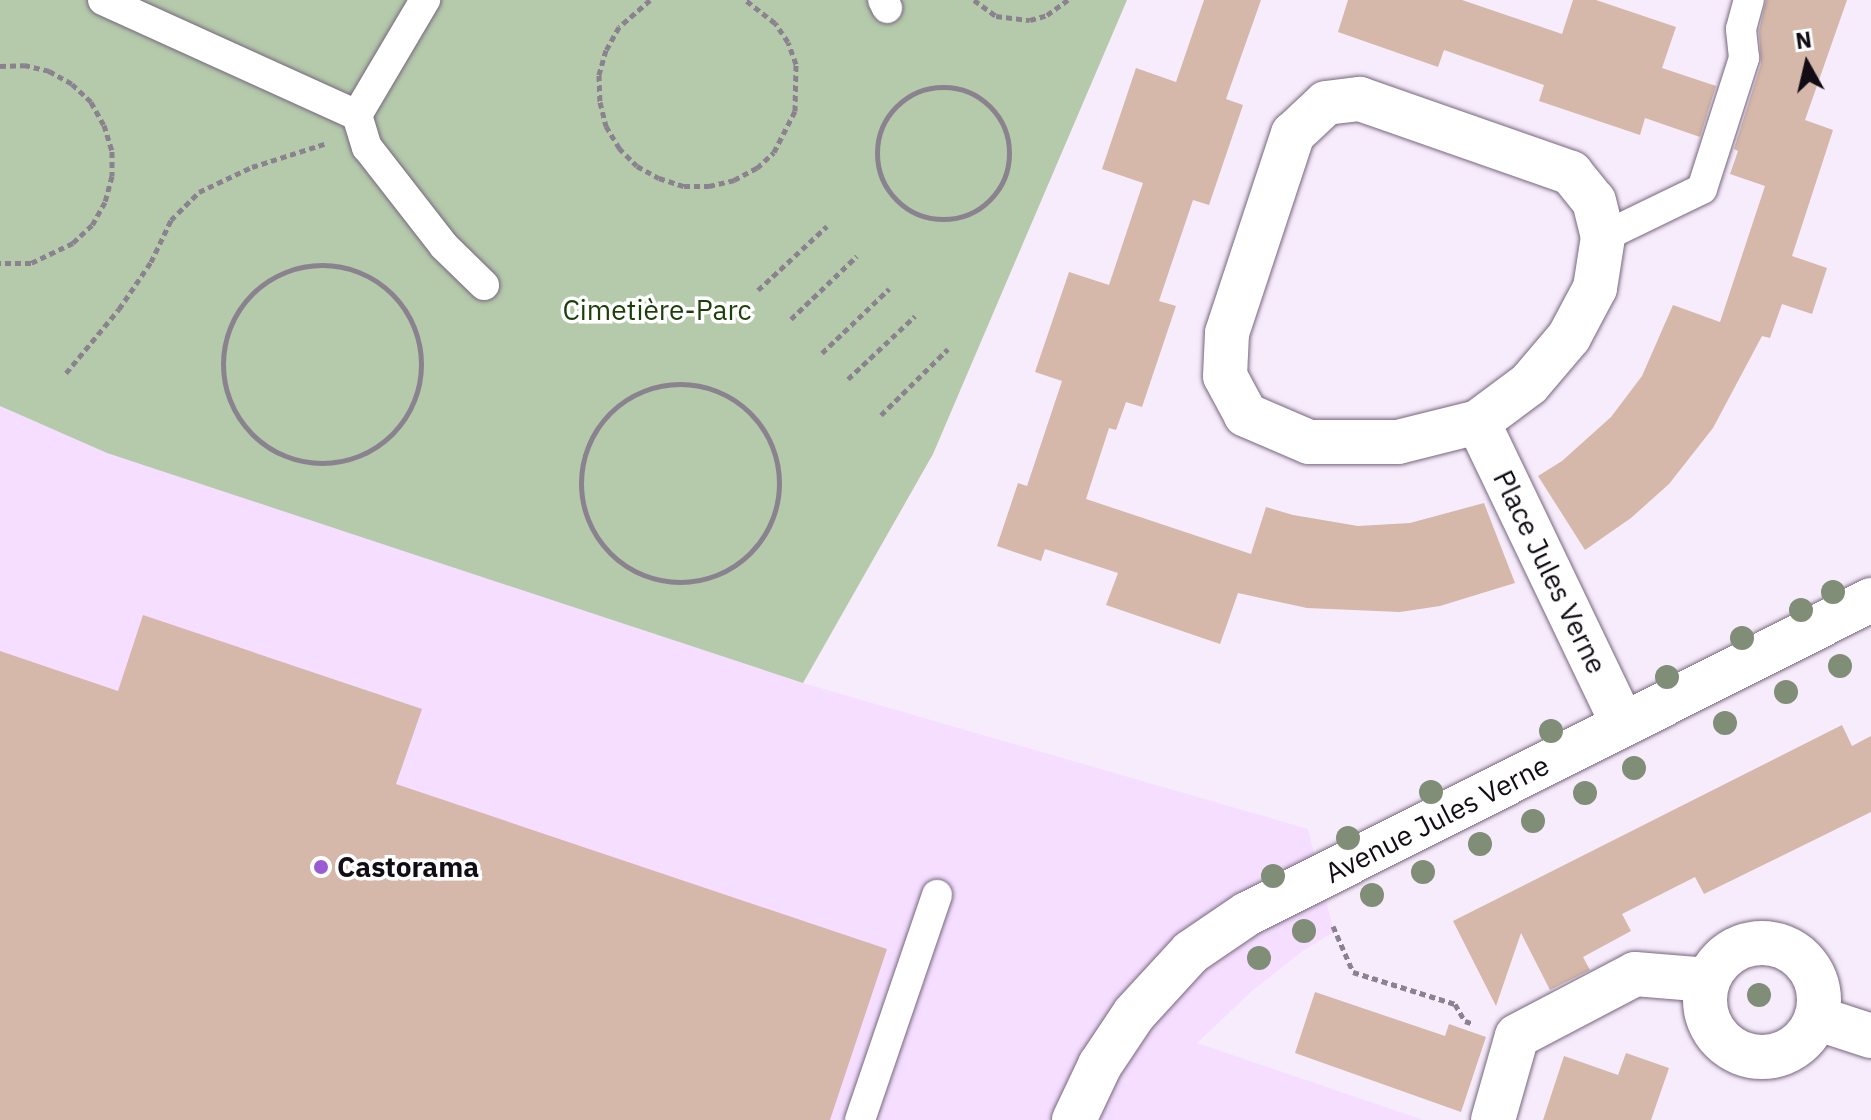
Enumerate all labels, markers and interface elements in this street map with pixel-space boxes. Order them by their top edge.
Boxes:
north arrow [1767,24,1847,104]
text: N [1794,24,1813,55]
park label: Cimetière-Parc [562,293,752,327]
street label: Place Jules Verne [1486,465,1614,679]
street label: Avenue Jules Verne [1319,748,1555,890]
place label: Castorama [337,850,479,884]
marker: Castorama [312,858,330,876]

